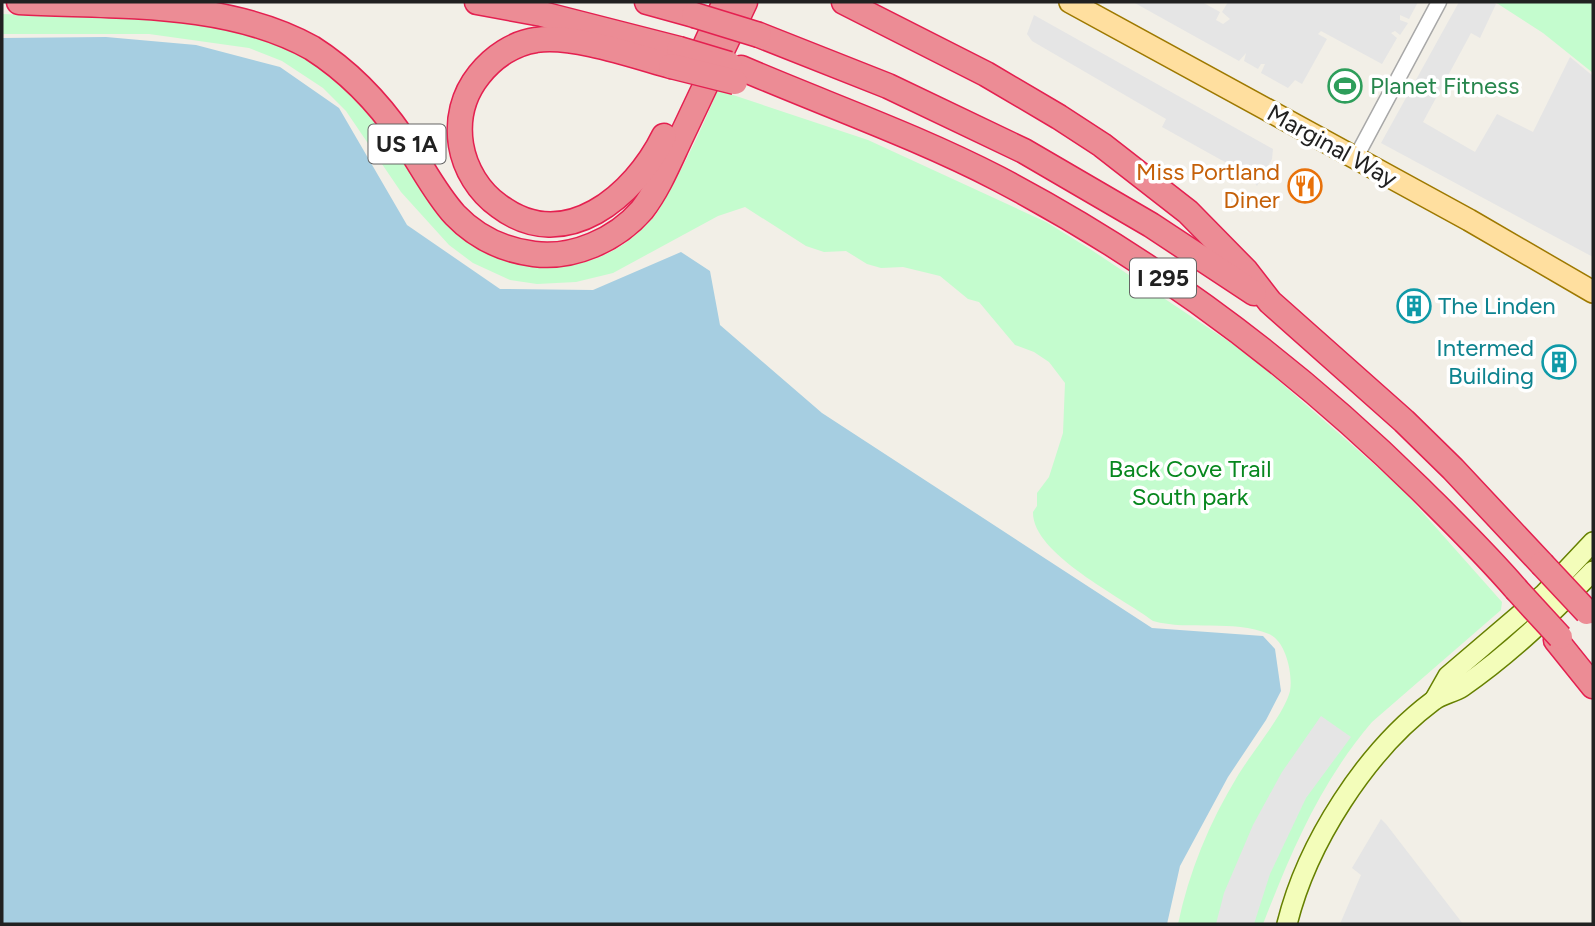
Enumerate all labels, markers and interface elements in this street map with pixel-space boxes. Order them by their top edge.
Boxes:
sports icon: Planet Fitness [1326,67,1364,105]
place label: Planet Fitness [1370,71,1519,100]
street label: Marginal Way [1262,98,1403,193]
road number: US 1A [368,125,446,164]
place label: Miss Portland Diner [1136,157,1280,214]
restaurant icon: Miss Portland Diner [1286,167,1324,205]
road number: I 295 [1130,258,1196,298]
building icon: The Linden [1395,287,1433,325]
place label: The Linden [1438,291,1556,320]
place label: Intermed Building [1436,333,1534,390]
building icon: Intermed Building [1540,343,1578,381]
park label: Back Cove Trail South park [1109,454,1271,511]

